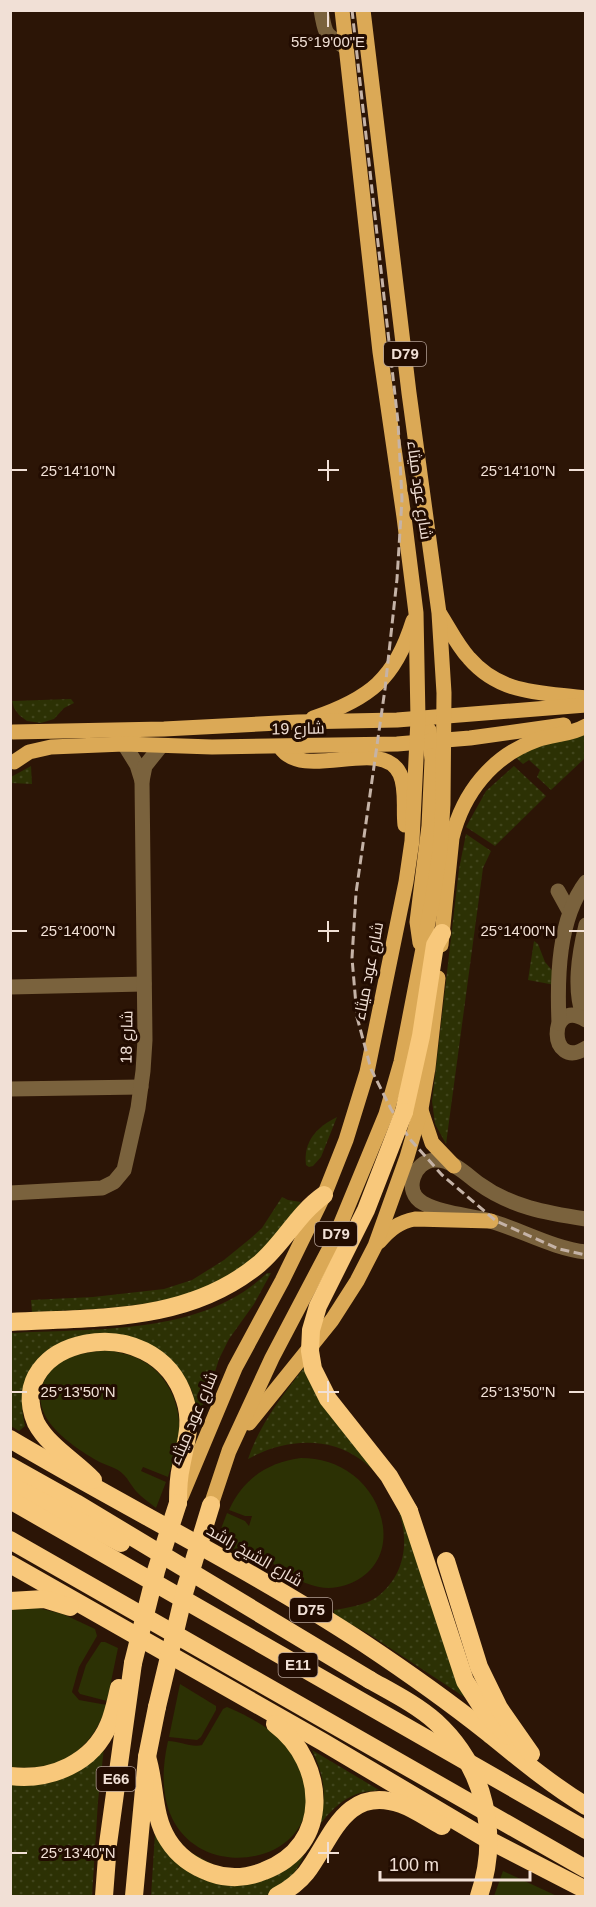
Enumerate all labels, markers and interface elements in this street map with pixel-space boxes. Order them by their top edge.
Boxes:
text: 55°19'00"E [291,33,365,50]
road number: D79 [384,342,426,366]
street label: شارع عود ميثاء [401,440,435,541]
text: 25°14'10"N [40,462,116,479]
text: 25°14'10"N [480,462,556,479]
street label: شارع 19 [271,720,325,740]
street label: شارع عود ميثاء [351,921,389,1022]
text: 25°14'00"N [40,922,116,939]
text: 25°14'00"N [480,922,556,939]
street label: شارع 18 [118,1010,138,1064]
road number: D79 [315,1222,357,1246]
street label: شارع عود ميثاء [166,1369,223,1468]
text: 25°13'50"N [40,1383,116,1400]
text: 25°13'50"N [480,1383,556,1400]
street label: شارع الشيخ راشد [202,1521,306,1592]
road number: D75 [290,1598,332,1622]
road number: E11 [278,1653,318,1677]
road number: E66 [96,1767,136,1791]
text: 25°13'40"N [40,1844,116,1861]
scale bar [380,1844,530,1882]
text: 100 m [389,1855,439,1875]

